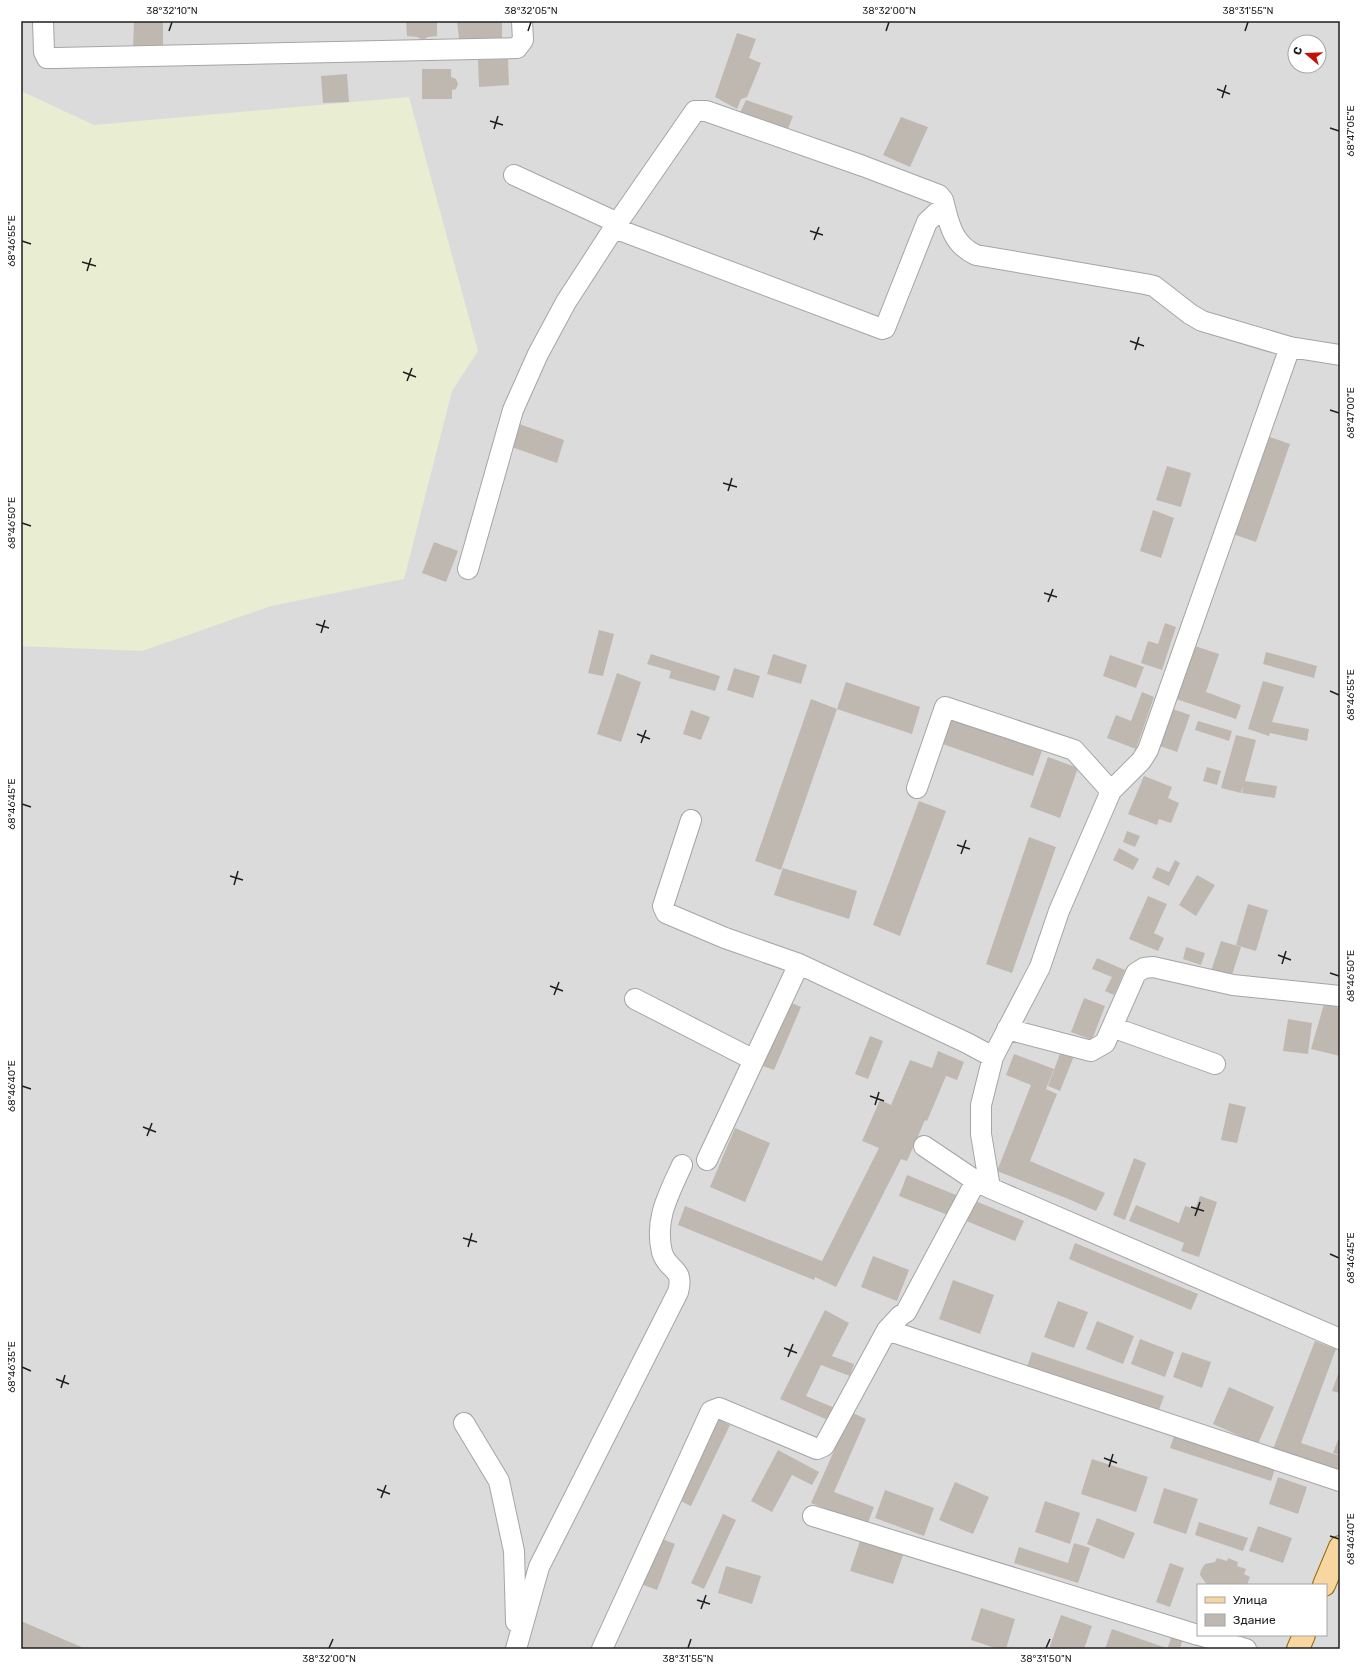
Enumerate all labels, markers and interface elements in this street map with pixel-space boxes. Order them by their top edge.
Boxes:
text: 38°32'10"N [146,5,198,17]
text: 38°32'05"N [504,5,558,17]
text: 38°32'00"N [862,5,916,17]
text: 38°31'55"N [1222,5,1274,17]
north arrow [1287,34,1327,74]
text: С [1291,45,1306,57]
text: 68°47'05"E [1345,105,1357,157]
text: 68°46'55"E [6,215,18,267]
text: 68°47'00"E [1345,387,1357,439]
text: 68°46'50"E [6,497,18,549]
text: 68°46'55"E [1345,669,1357,721]
text: 68°46'45"E [6,778,18,830]
text: 68°46'50"E [1345,950,1357,1002]
text: 68°46'40"E [6,1060,18,1112]
text: 68°46'45"E [1345,1232,1357,1284]
text: 68°46'35"E [6,1341,18,1393]
text: 68°46'40"E [1345,1513,1357,1565]
legend [1197,1584,1327,1636]
text: Улица [1233,1593,1267,1607]
text: Здание [1233,1613,1276,1627]
text: 38°32'00"N [302,1653,356,1665]
text: 38°31'55"N [662,1653,714,1665]
text: 38°31'50"N [1020,1653,1072,1665]

